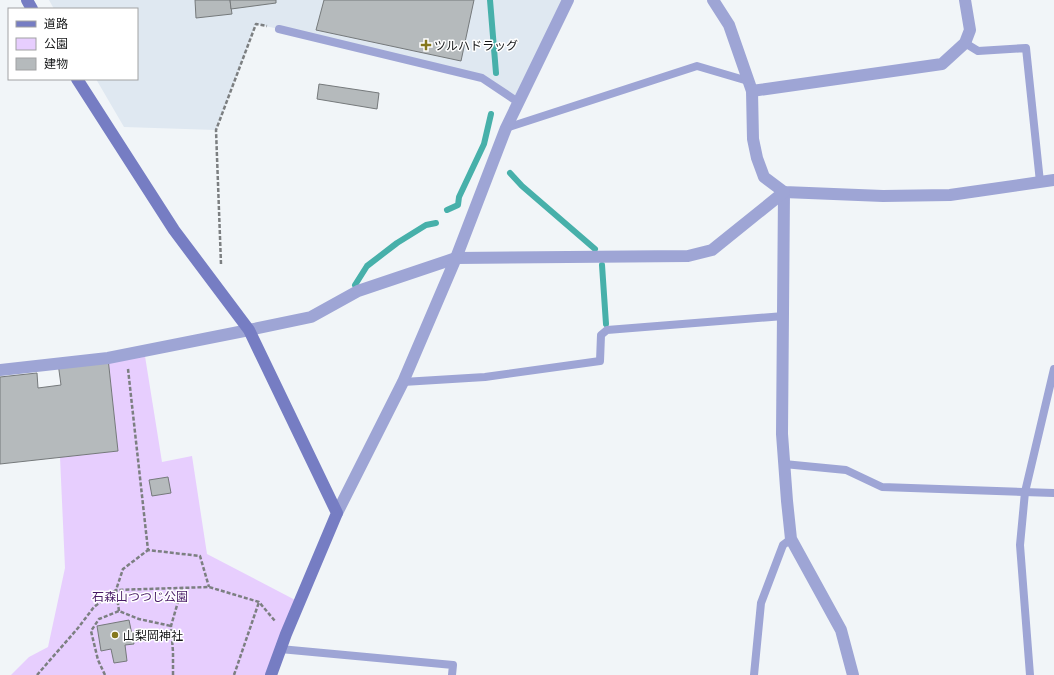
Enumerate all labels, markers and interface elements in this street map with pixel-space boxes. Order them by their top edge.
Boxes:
legend [8,8,138,80]
text: 道路 [44,16,68,31]
text: 公園 [44,36,68,51]
place label: ツルハドラッグ [434,38,518,53]
marker: ツルハドラッグ [421,40,431,50]
text: 建物 [44,56,68,71]
park label: 石森山つつじ公園 [92,589,188,604]
place label: 山梨岡神社 [123,628,183,643]
marker: 山梨岡神社 [110,630,120,640]

